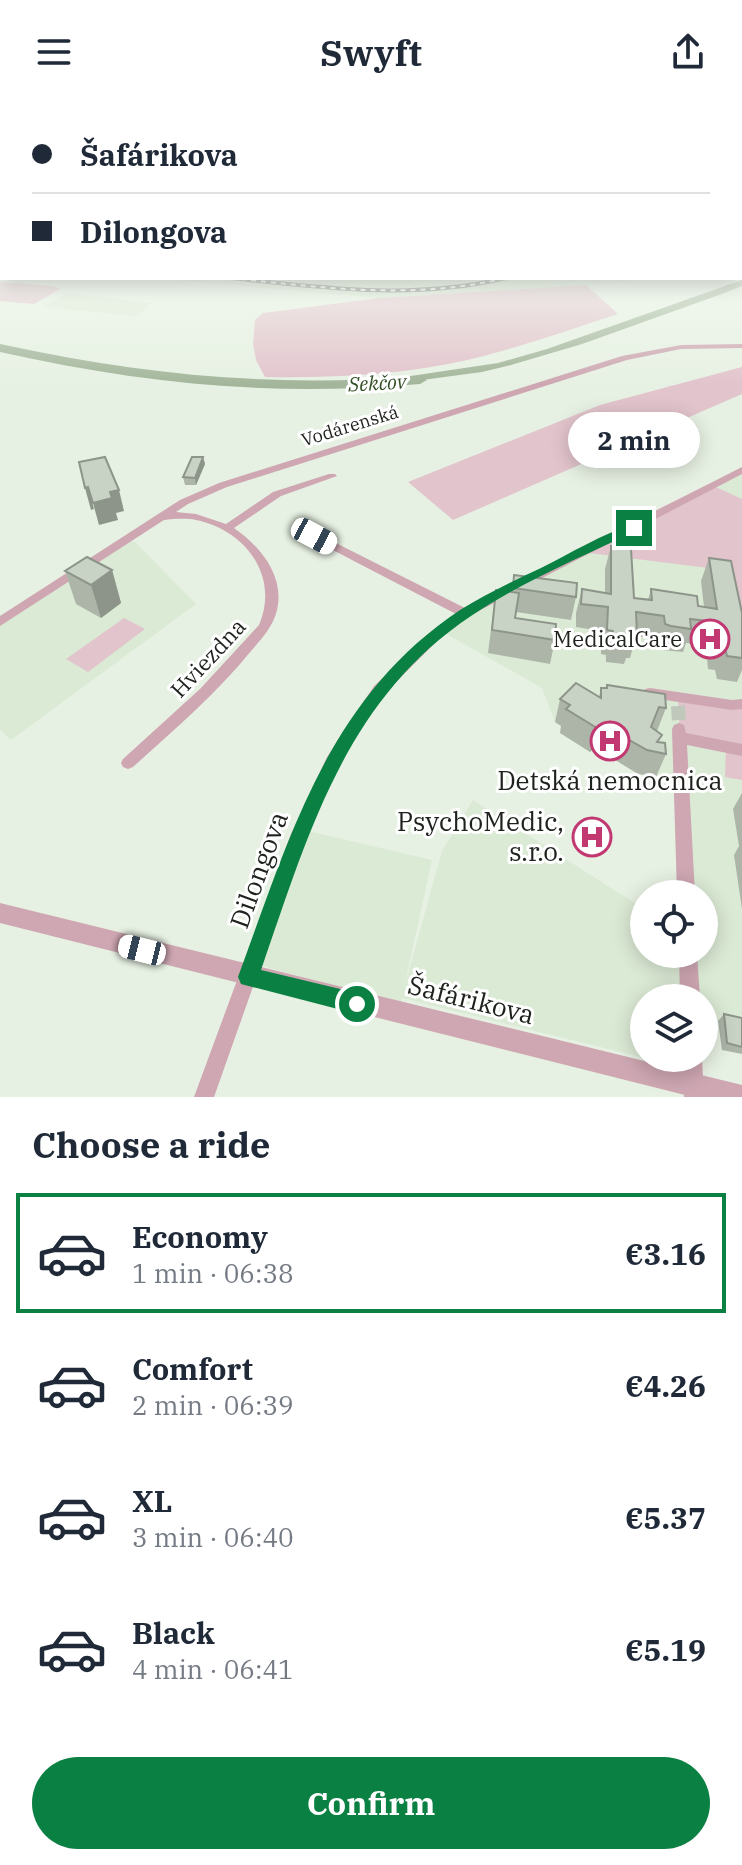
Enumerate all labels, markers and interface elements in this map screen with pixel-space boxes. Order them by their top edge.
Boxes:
text: Swyft [320,29,422,76]
icon: menu [32,30,76,74]
icon: share [666,30,710,74]
text: Šafárikova [80,135,238,174]
text: Dilongova [80,212,227,251]
water label: Sekčov [346,367,408,398]
street label: Vodárenská [299,400,401,451]
callout: 2 min [568,412,700,468]
text: 2 min [598,423,670,457]
route end [616,510,652,546]
car [287,514,341,558]
street label: Hviezdna [164,612,252,703]
hospital icon: MedicalCare [689,618,731,660]
place label: MedicalCare [553,624,682,653]
hospital icon: Detská nemocnica [589,720,631,762]
place label: Detská nemocnica [497,763,723,797]
place label: PsychoMedic, s.r.o. [397,804,564,868]
street label: Dilongova [221,807,295,933]
hospital icon: PsychoMedic, s.r.o. [571,816,613,858]
map controls [630,880,718,1072]
button: locate [630,880,718,968]
car [116,933,168,967]
street label: Šafárikova [404,967,538,1031]
button: layers [630,984,718,1072]
route start [339,986,375,1022]
text: Choose a ride [32,1121,271,1168]
icon: car [36,1217,108,1289]
text: Economy [132,1217,268,1256]
text: €3.16 [625,1234,706,1273]
text: 1 min · 06:38 [132,1256,294,1290]
icon: car [36,1349,108,1421]
text: Comfort [132,1349,253,1388]
text: €4.26 [625,1366,706,1405]
text: 2 min · 06:39 [132,1388,294,1422]
icon: car [36,1481,108,1553]
text: XL [132,1481,172,1520]
text: €5.37 [625,1498,706,1537]
text: 3 min · 06:40 [132,1520,294,1554]
icon: car [36,1613,108,1685]
text: Black [132,1613,215,1652]
text: €5.19 [625,1630,706,1669]
text: 4 min · 06:41 [132,1652,294,1686]
button: Confirm [32,1757,710,1849]

